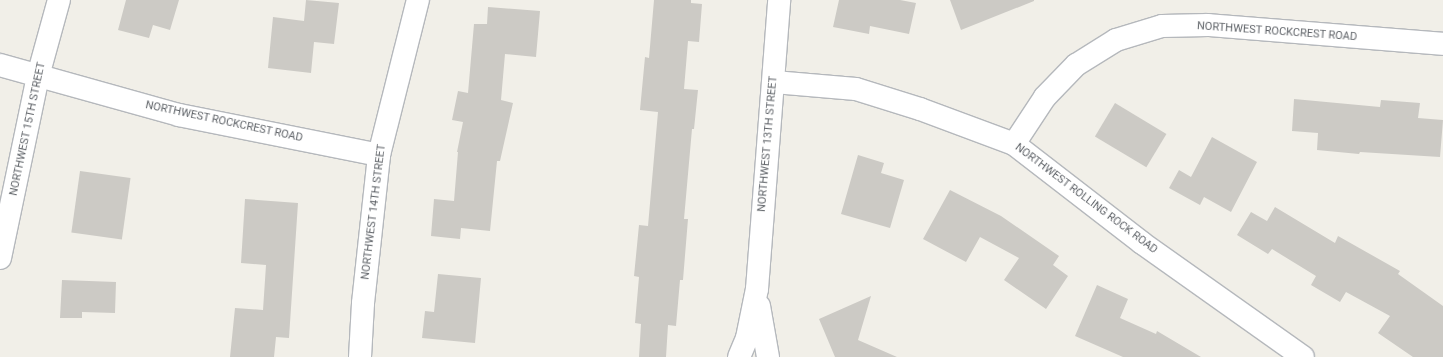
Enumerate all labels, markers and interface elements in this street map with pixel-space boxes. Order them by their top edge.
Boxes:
street label: NORTHWEST ROCKCREST ROAD [1196,20,1358,44]
street label: NORTHWEST 15TH STREET [7,61,49,197]
street label: NORTHWEST 13TH STREET [755,75,781,213]
street label: NORTHWEST ROCKCREST ROAD [144,99,304,145]
street label: NORTHWEST ROLLING ROCK ROAD [1012,141,1160,257]
street label: NORTHWEST 14TH STREET [359,143,389,281]

